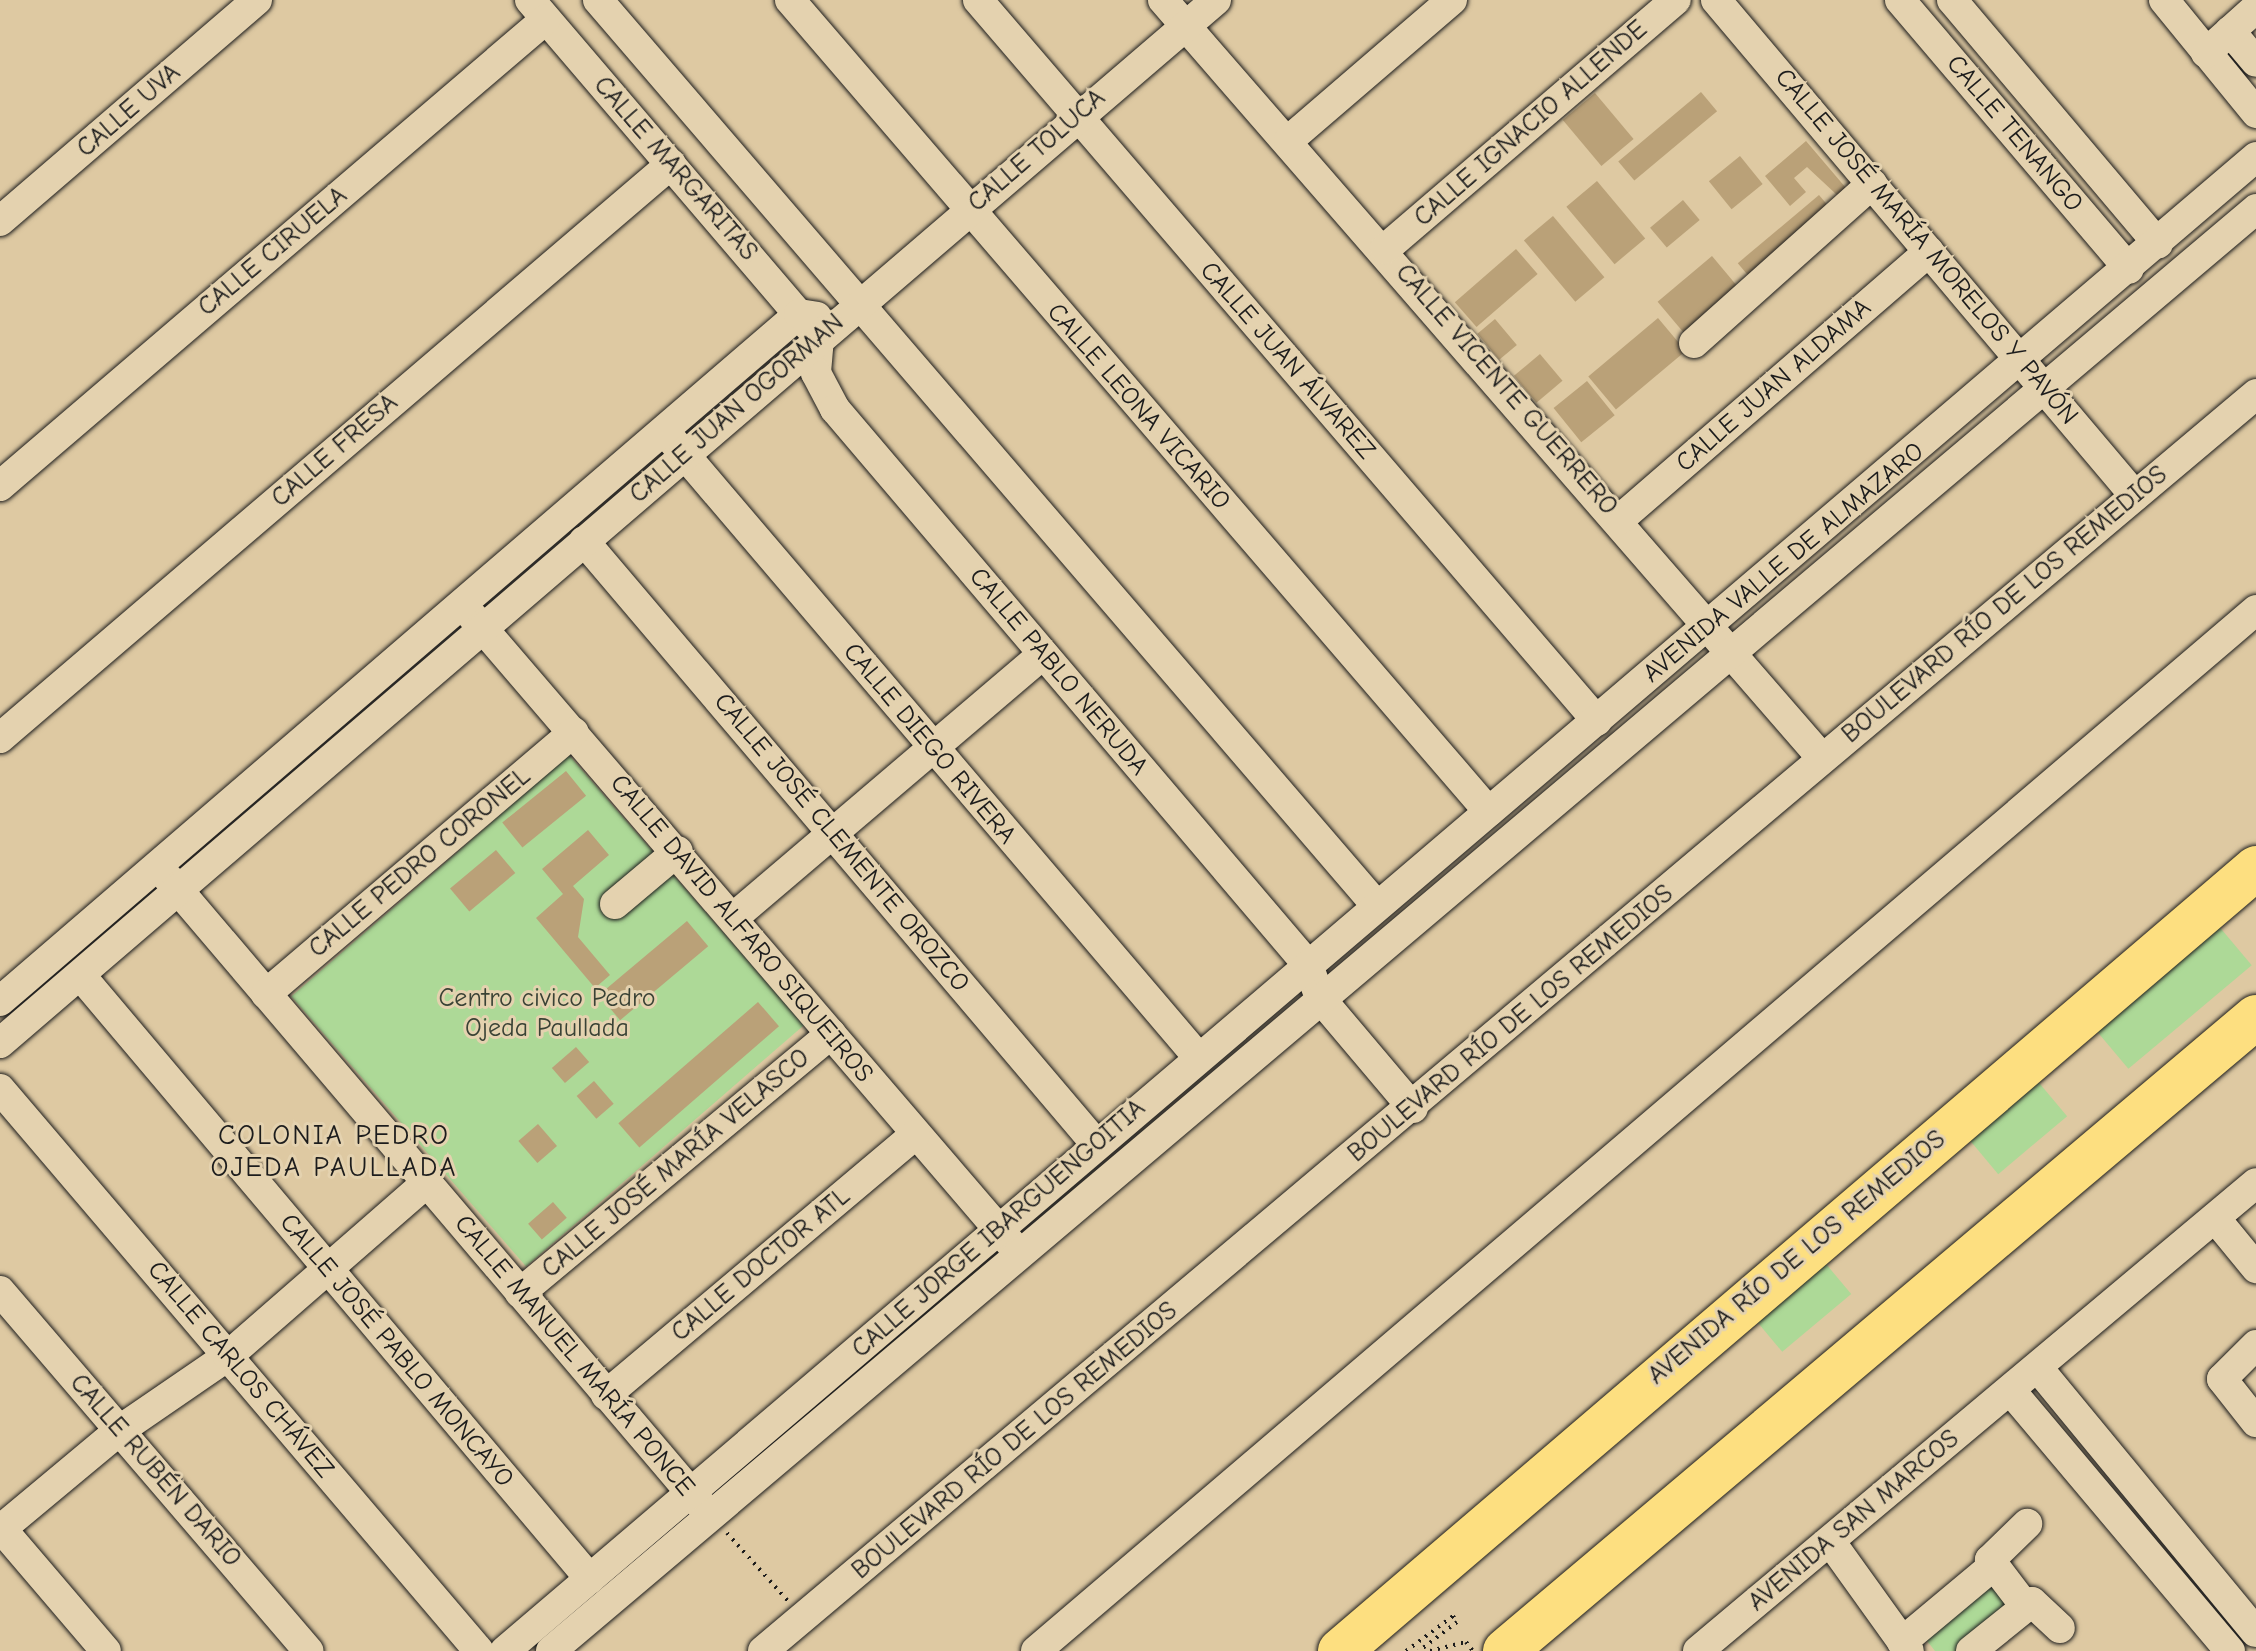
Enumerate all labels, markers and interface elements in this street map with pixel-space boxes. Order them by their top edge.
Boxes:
street label: CALLE IGNACIO ALLENDE [1408,14,1654,234]
street label: CALLE TENANGO [1939,49,2089,219]
street label: CALLE UVA [71,58,187,164]
street label: CALLE JOSÉ MARÍA MORELOS Y PAVÓN [1768,63,2084,431]
street label: CALLE MARGARITAS [586,70,764,268]
street label: CALLE TOLUCA [962,83,1112,219]
street label: CALLE CIRUELA [192,181,354,323]
street label: CALLE JUAN ÁLVAREZ [1193,256,1381,466]
street label: CALLE VICENTE GUERRERO [1388,258,1624,522]
street label: CALLE JUAN ALDAMA [1670,293,1878,479]
street label: CALLE LEONA VICARIO [1040,297,1236,517]
street label: CALLE JUAN OGORMAN [624,308,850,510]
street label: CALLE FRESA [265,388,405,514]
street label: AVENIDA VALLE DE ALMAZARO [1637,436,1931,690]
street label: BOULEVARD RÍO DE LOS REMEDIOS [1836,460,2174,750]
street label: CALLE PABLO NERUDA [962,562,1154,782]
street label: CALLE DIEGO RIVERA [836,637,1022,851]
street label: CALLE JOSÉ CLEMENTE OROZCO [707,687,975,999]
street label: CALLE PEDRO CORONEL [303,761,537,965]
street label: CALLE DAVID ALFARO SIQUEIROS [603,769,879,1089]
street label: BOULEVARD RÍO DE LOS REMEDIOS [1342,879,1680,1169]
park label: Centro civico Pedro Ojeda Paullada [438,983,656,1044]
street label: CALLE JOSÉ MARÍA VELASCO [536,1043,816,1285]
street label: CALLE JORGE IBARGUENGOITIA [846,1093,1152,1365]
district label: COLONIA PEDRO OJEDA PAULLADA [210,1118,458,1184]
street label: AVENIDA RÍO DE LOS REMEDIOS [1642,1124,1952,1392]
street label: CALLE DOCTOR ATL [665,1181,857,1349]
street label: CALLE JOSÉ PABLO MONCAYO [272,1208,520,1494]
street label: CALLE MANUEL MARÍA PONCE [447,1209,701,1503]
street label: CALLE CARLOS CHÁVEZ [140,1255,340,1485]
street label: BOULEVARD RÍO DE LOS REMEDIOS [846,1296,1184,1586]
street label: CALLE RUBÉN DARIO [63,1368,247,1574]
street label: AVENIDA SAN MARCOS [1742,1424,1966,1618]

